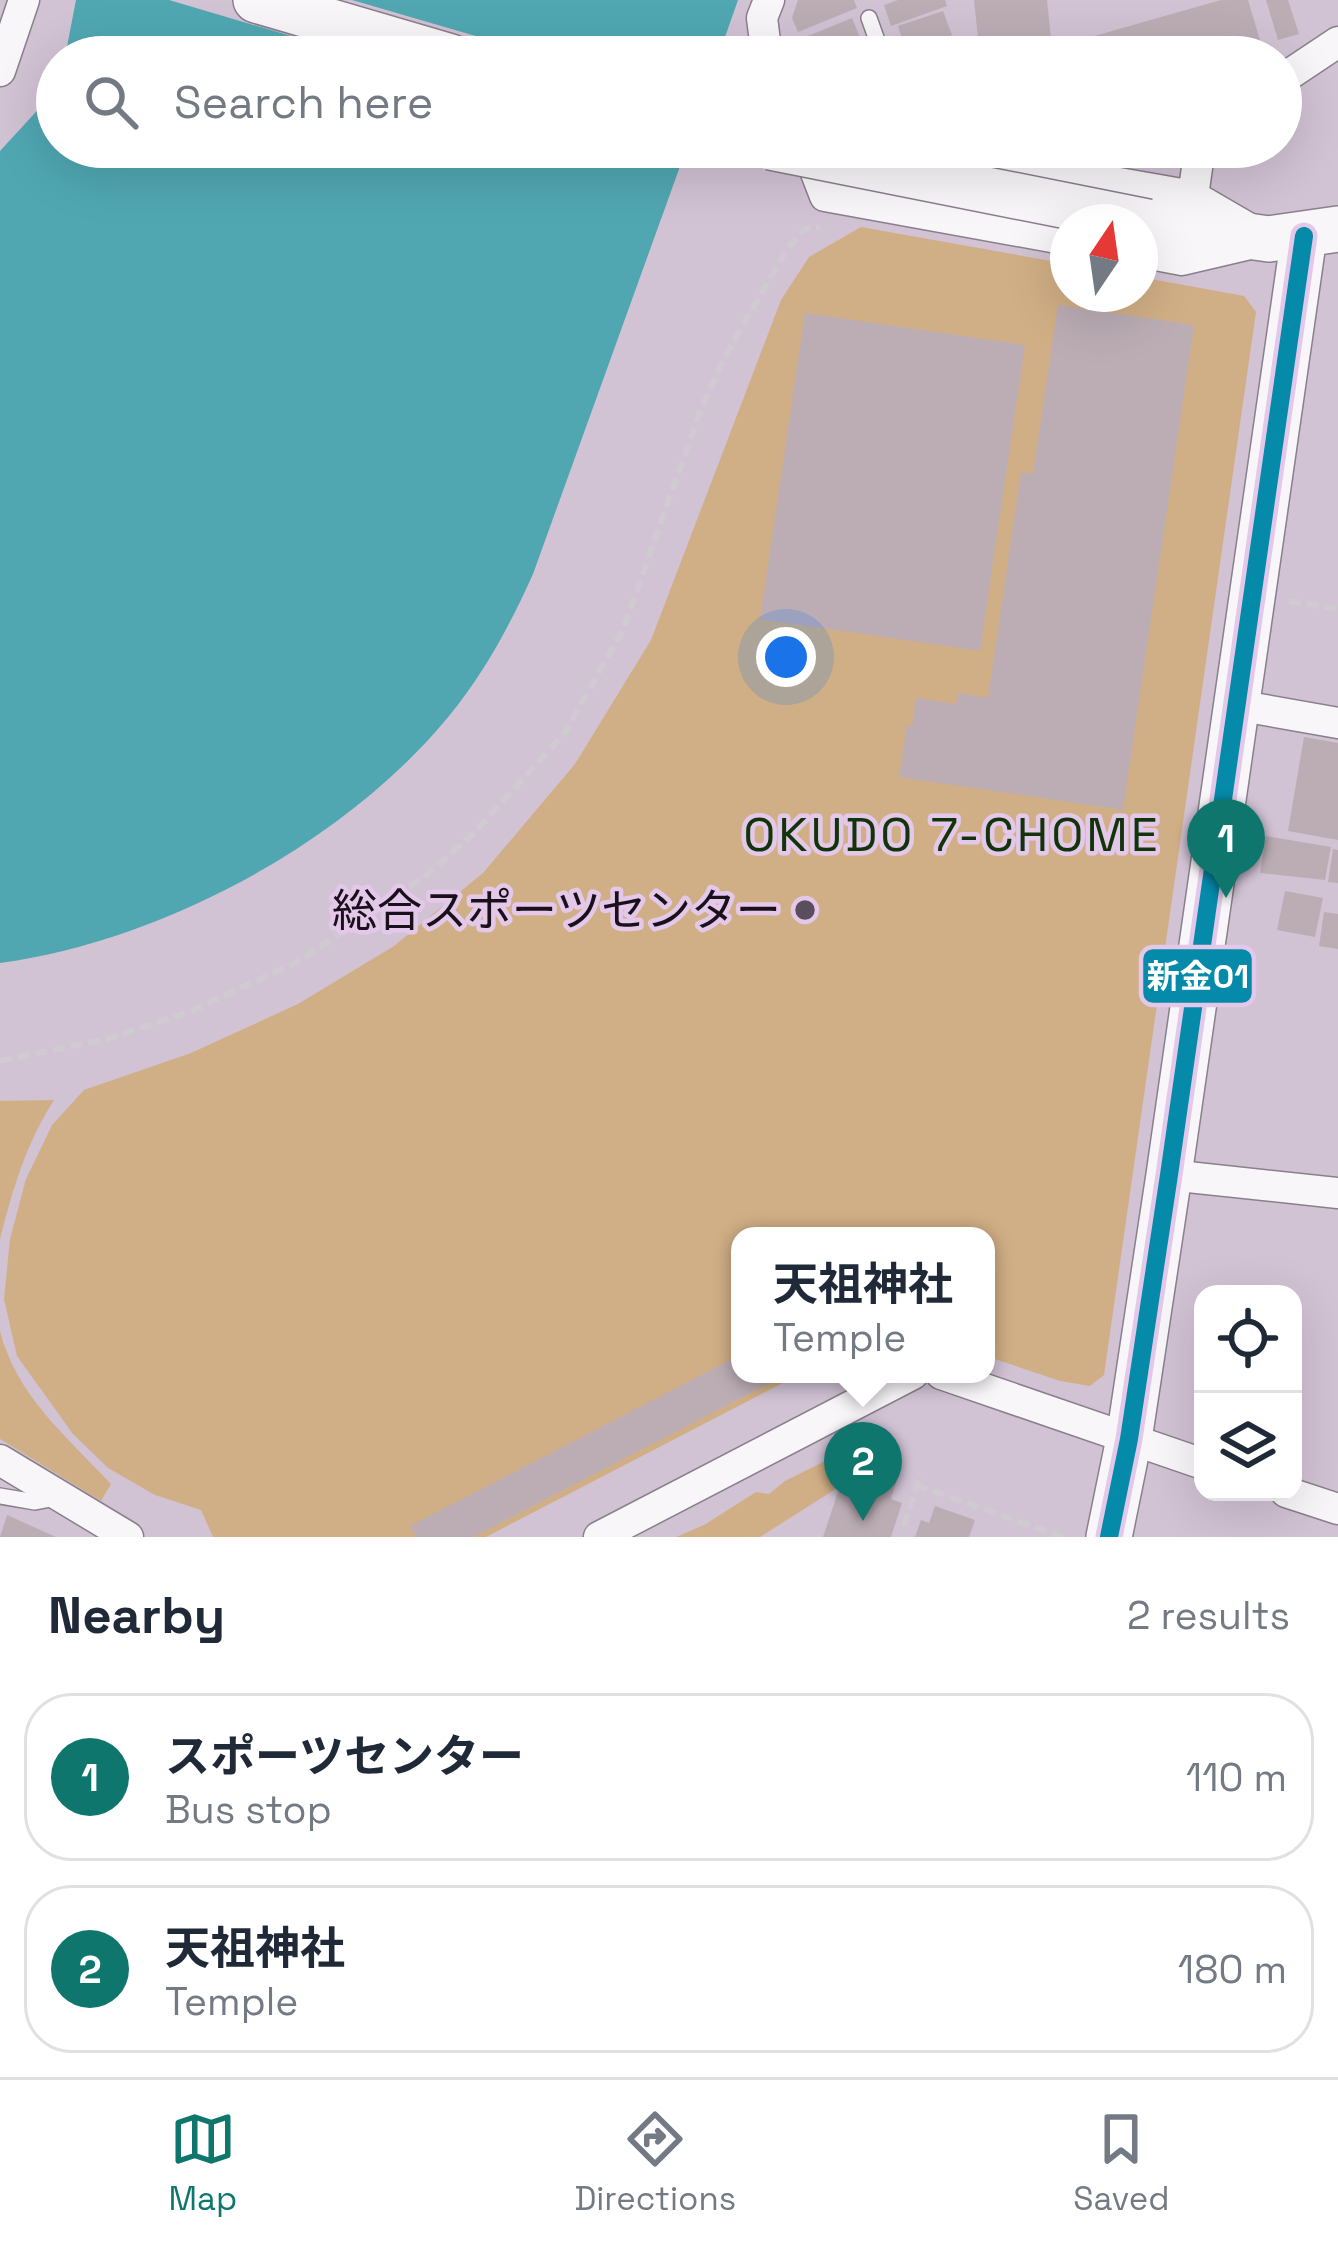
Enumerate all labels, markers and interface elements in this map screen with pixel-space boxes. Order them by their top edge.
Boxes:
search box [36,36,1302,168]
icon: search [78,69,144,135]
text: Search here [174,74,433,131]
north arrow [1050,204,1158,312]
your location [756,627,816,687]
pin: 1 [1187,799,1265,898]
district label: OKUDO 7-CHOME [743,804,1161,865]
place label: 総合スポーツセンター [332,882,781,939]
marker: 総合スポーツセンター [792,897,818,923]
line badge: 新金01 [1141,947,1254,1005]
text: 新金01 [1147,956,1249,998]
popup [731,1227,995,1383]
text: 天祖神社 [773,1256,953,1313]
map controls [1194,1285,1302,1501]
button: locate [1194,1285,1302,1393]
text: Temple [773,1313,906,1362]
button: layers [1194,1393,1302,1501]
pin: 2 [824,1422,902,1521]
text: Nearby [48,1583,225,1648]
text: 2 results [1127,1591,1290,1640]
text: スポーツセンター [165,1728,524,1785]
text: 1 [81,1753,99,1802]
text: 110 m [1186,1753,1287,1802]
text: Bus stop [165,1785,332,1834]
text: 天祖神社 [165,1920,345,1977]
text: 2 [78,1945,102,1994]
text: 180 m [1178,1945,1287,1994]
text: Temple [165,1977,298,2026]
tab: Map [169,2106,237,2220]
tab: Directions [574,2106,736,2220]
tab: Saved [1073,2106,1169,2220]

